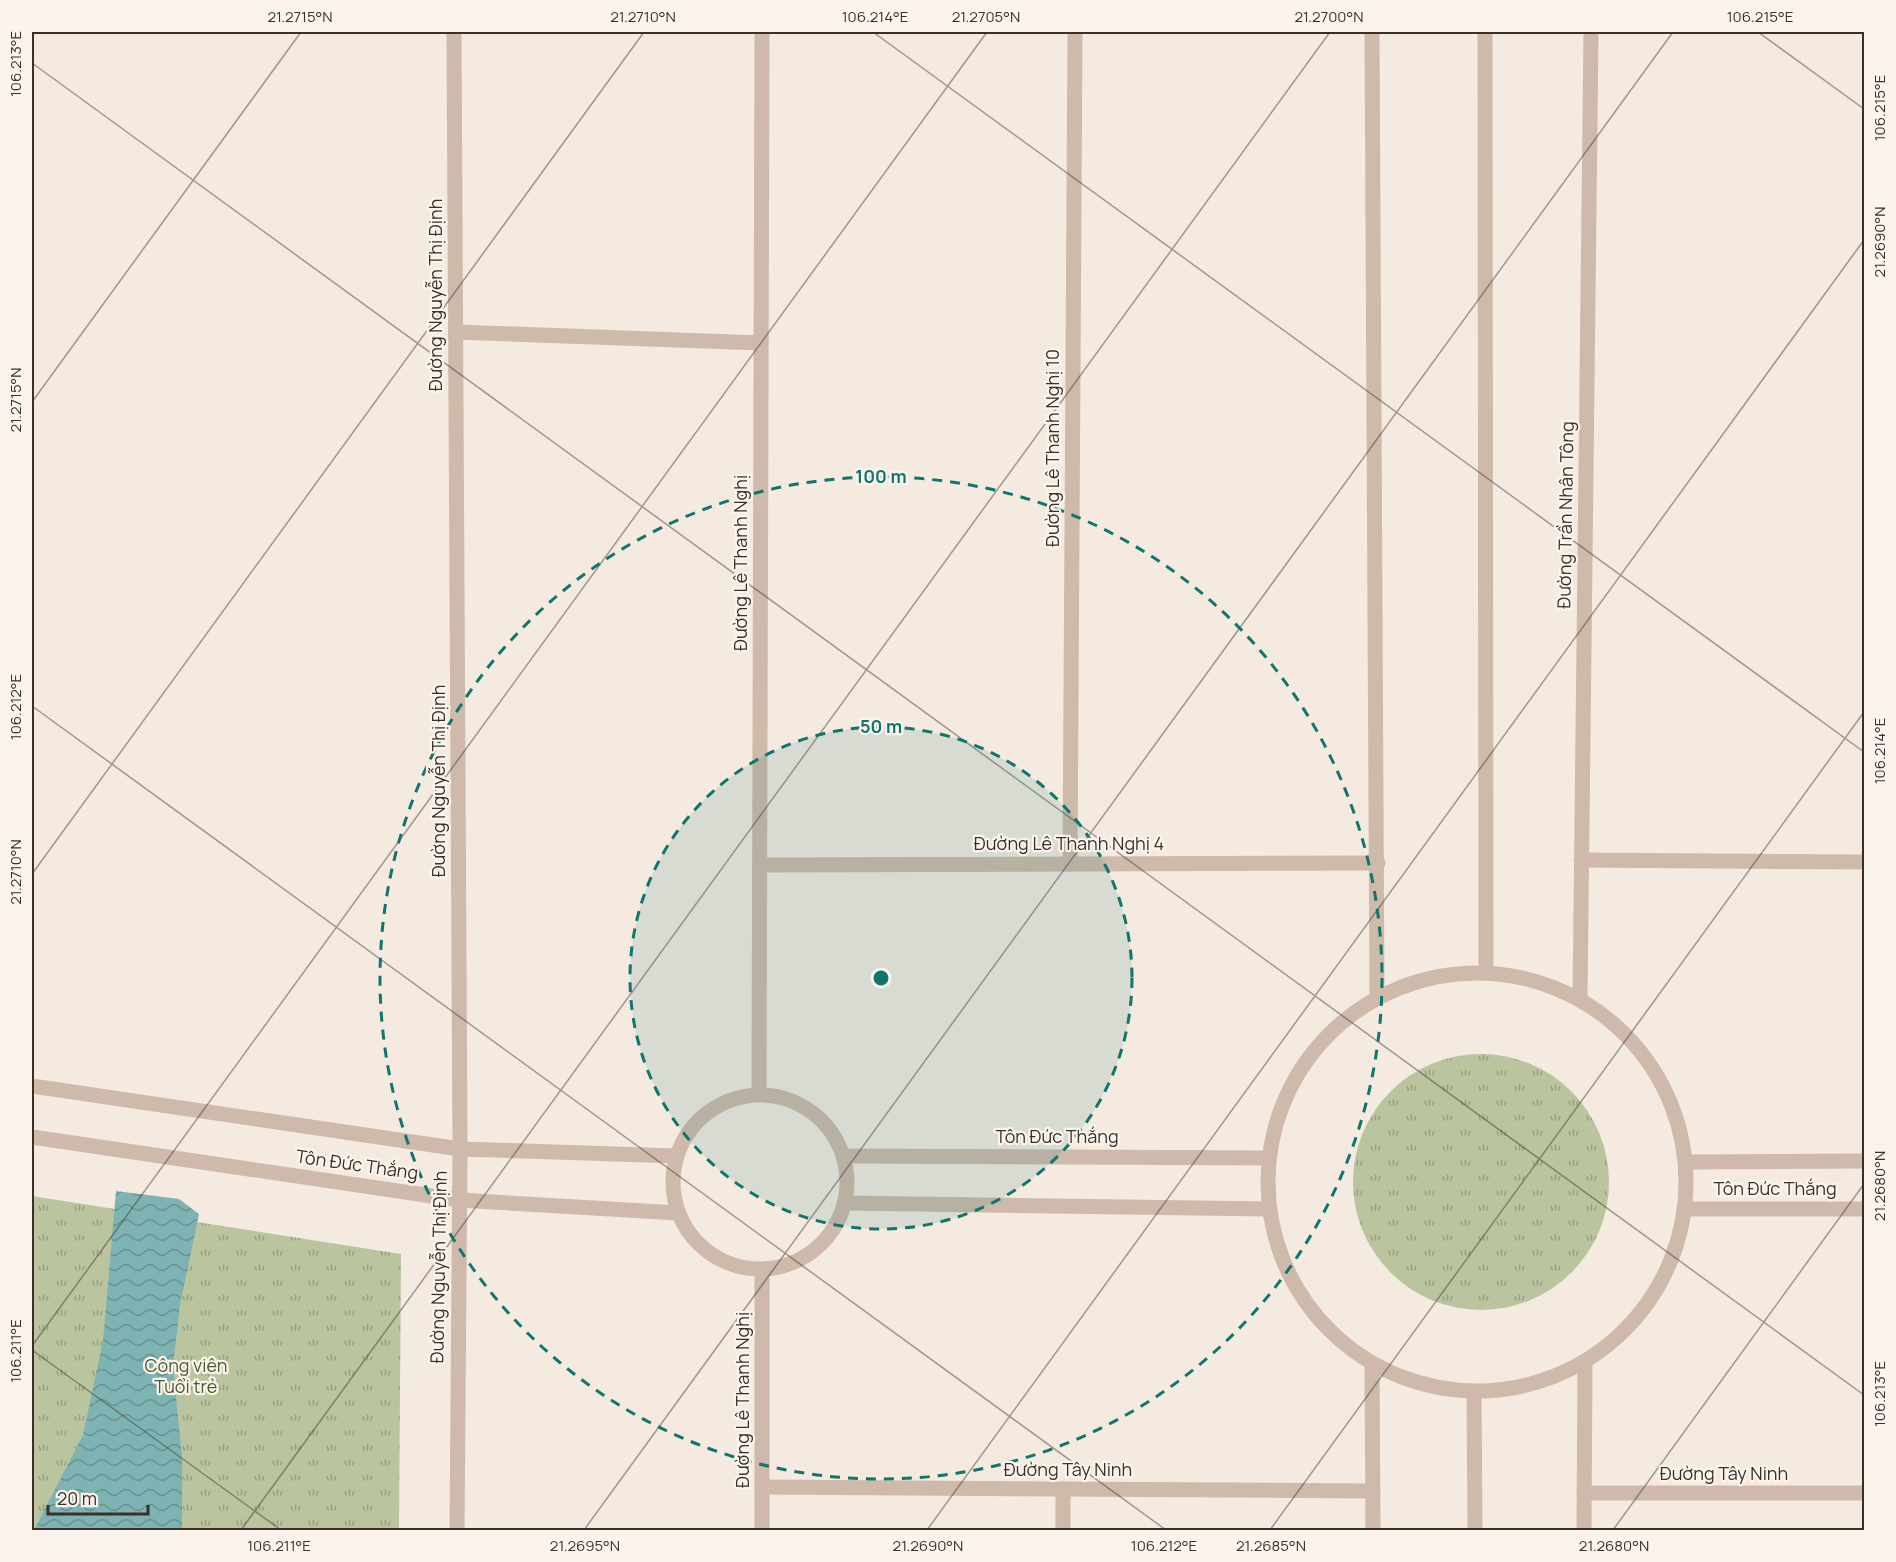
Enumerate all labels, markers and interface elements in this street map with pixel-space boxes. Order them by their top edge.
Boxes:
text: 21.2715°N [267,6,333,27]
text: 21.2710°N [610,6,676,27]
text: 106.214°E [842,6,908,27]
text: 21.2705°N [952,6,1020,27]
text: 21.2700°N [1295,6,1364,27]
text: 106.215°E [1727,6,1793,27]
text: 106.213°E [5,31,26,97]
text: 106.215°E [1869,75,1890,141]
street label: Đường Nguyễn Thị Định [423,199,447,391]
text: 21.2690°N [1869,207,1890,277]
street label: Đường Lê Thanh Nghị 10 [1040,349,1064,547]
text: 21.2715°N [5,367,26,433]
street label: Đường Trần Nhân Tông [1551,421,1579,609]
text: 100 m [855,464,907,488]
street label: Đường Lê Thanh Nghị [728,475,752,651]
text: 106.212°E [5,674,26,740]
street label: Đường Nguyễn Thị Định [426,685,450,877]
text: 50 m [860,714,902,738]
text: 106.214°E [1869,718,1890,784]
street label: Đường Lê Thanh Nghị 4 [974,831,1164,855]
text: 21.2710°N [5,839,26,905]
centre of rings [871,968,891,988]
street label: Tôn Đức Thắng [995,1124,1119,1148]
street label: Tôn Đức Thắng [294,1144,420,1184]
text: 21.2680°N [1869,1151,1890,1221]
street label: Đường Nguyễn Thị Định [424,1170,452,1364]
street label: Tôn Đức Thắng [1713,1176,1837,1200]
street label: Đường Lê Thanh Nghị [730,1312,754,1488]
text: 106.211°E [5,1319,26,1383]
park label: Công viên Tuổi trẻ [145,1353,227,1398]
text: 106.213°E [1869,1361,1890,1427]
street label: Đường Tây Ninh [1004,1457,1132,1481]
street label: Đường Tây Ninh [1660,1461,1788,1485]
scale bar [48,1478,148,1516]
text: 20 m [57,1486,97,1510]
text: 106.211°E [247,1535,311,1556]
text: 21.2695°N [550,1535,620,1556]
text: 21.2690°N [893,1535,963,1556]
text: 106.212°E [1131,1535,1197,1556]
text: 21.2685°N [1236,1535,1306,1556]
text: 21.2680°N [1579,1535,1649,1556]

